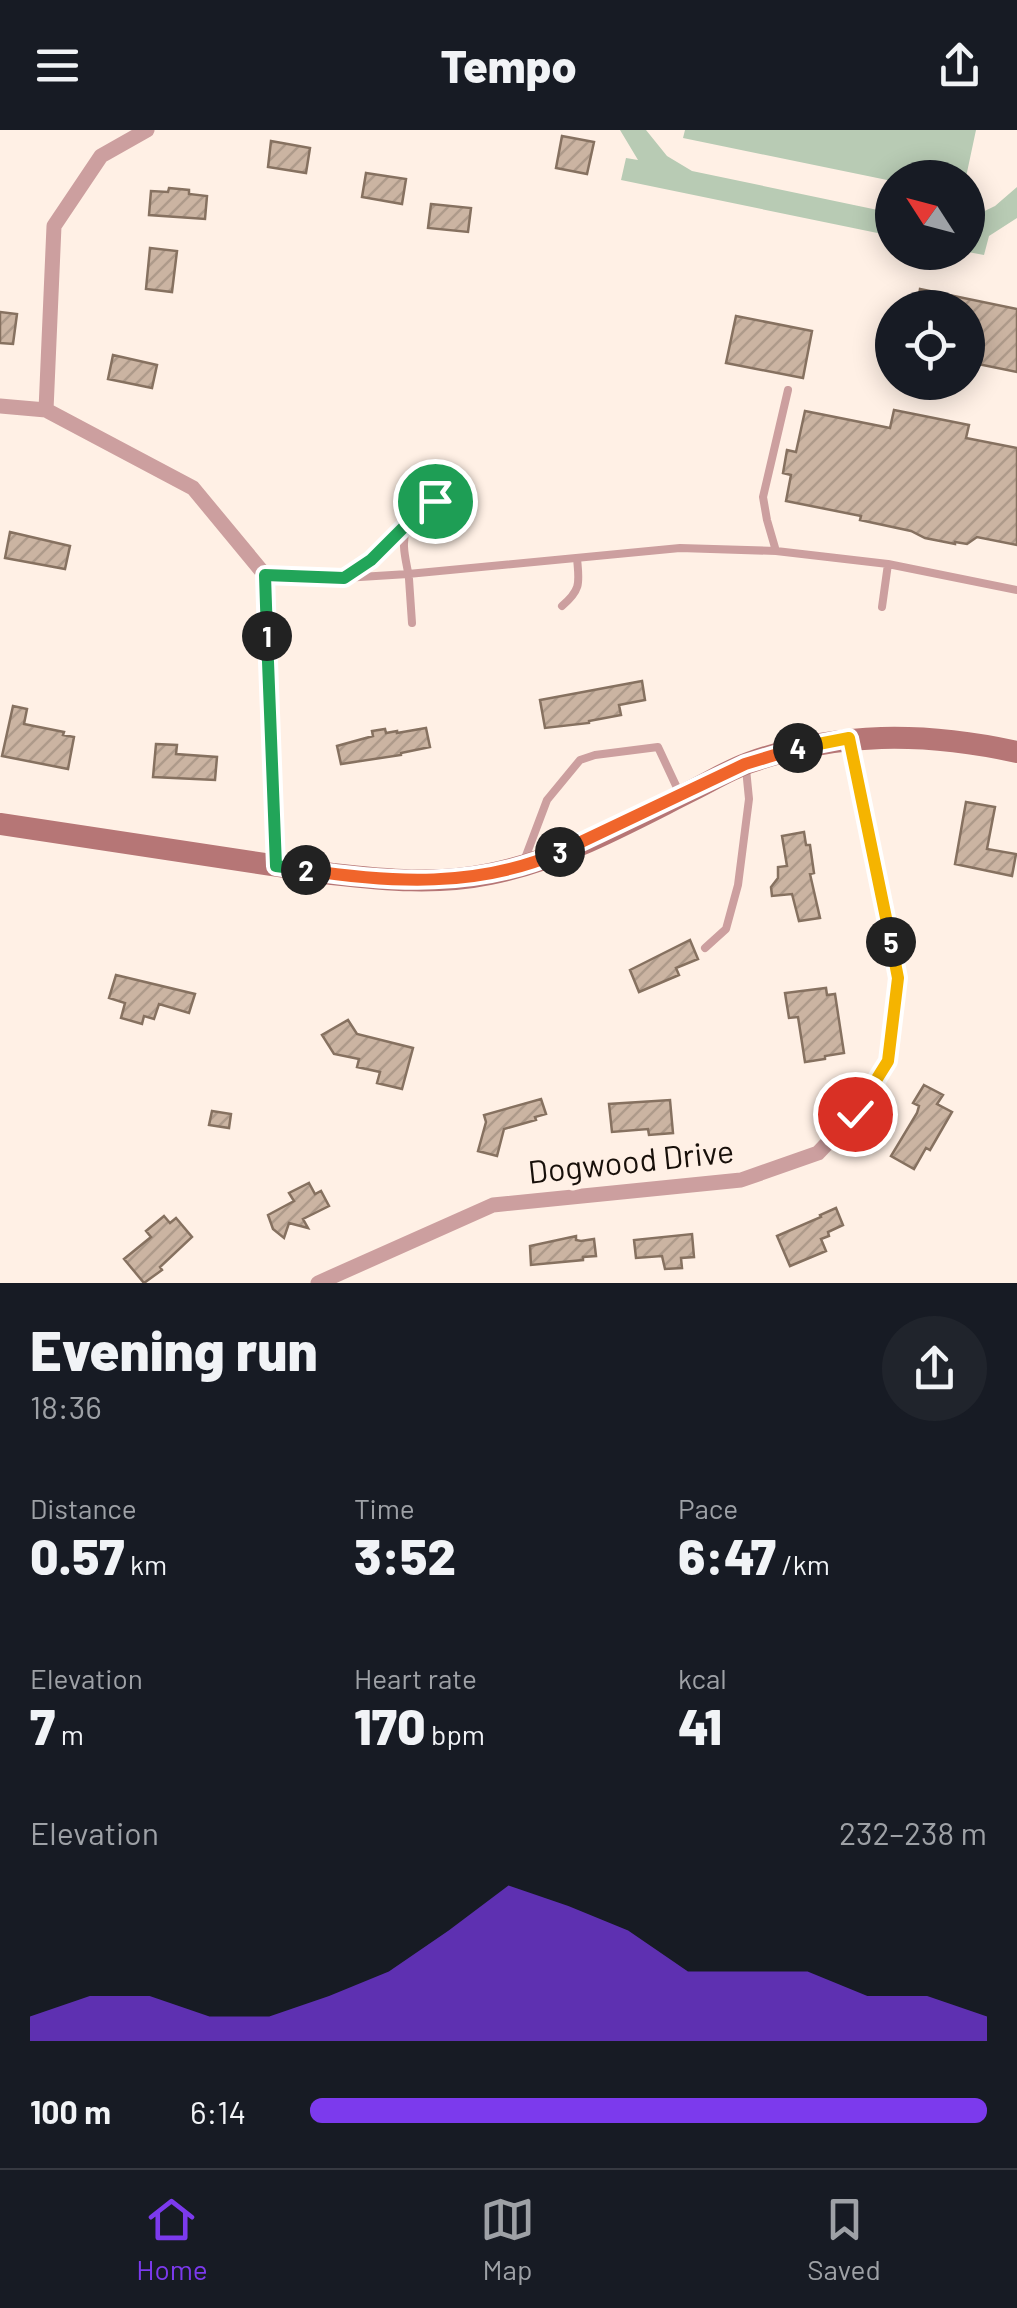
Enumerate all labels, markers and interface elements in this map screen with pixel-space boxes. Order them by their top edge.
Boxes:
icon: menu [30,38,85,93]
text: Tempo [441,38,577,92]
icon: share [932,38,987,93]
north arrow [875,160,985,270]
map controls [875,160,985,400]
button: locate [875,290,985,400]
pin [393,459,478,544]
icon: arrive [408,474,463,529]
pin: 1 [242,611,292,661]
text: 1 [262,619,272,653]
pin: 4 [773,723,823,773]
text: 4 [790,731,806,765]
pin: 3 [535,827,585,877]
text: 3 [552,835,568,869]
pin: 2 [281,845,331,895]
text: 2 [298,853,314,887]
pin: 5 [866,917,916,967]
text: 5 [883,925,899,959]
pin [813,1072,898,1157]
icon: check [828,1087,883,1142]
street label: Dogwood Drive [526,1130,736,1190]
text: Evening run [30,1316,318,1382]
button: share [882,1316,987,1421]
text: 18:36 [30,1387,102,1425]
text: Distance [30,1491,137,1525]
text: Time [354,1491,415,1525]
text: Pace [678,1491,738,1525]
text: 0.57 [30,1525,124,1585]
text: 3:52 [354,1525,456,1585]
text: 6:47 [678,1525,776,1585]
text: km [124,1547,167,1581]
text: /km [776,1547,830,1581]
text: Elevation [30,1661,143,1695]
text: Heart rate [354,1661,477,1695]
text: kcal [678,1661,727,1695]
text: 7 [30,1695,55,1755]
text: 170 [354,1695,426,1755]
text: 41 [678,1695,722,1755]
text: m [55,1717,84,1751]
text: bpm [426,1717,485,1751]
text: Elevation [30,1813,159,1851]
text: 232–238 m [839,1813,987,1851]
text: 100 m [30,2092,111,2130]
text: 6:14 [190,2092,246,2130]
tab: Home [136,2192,208,2286]
tab: Map [480,2192,535,2286]
tab: Saved [807,2192,881,2286]

